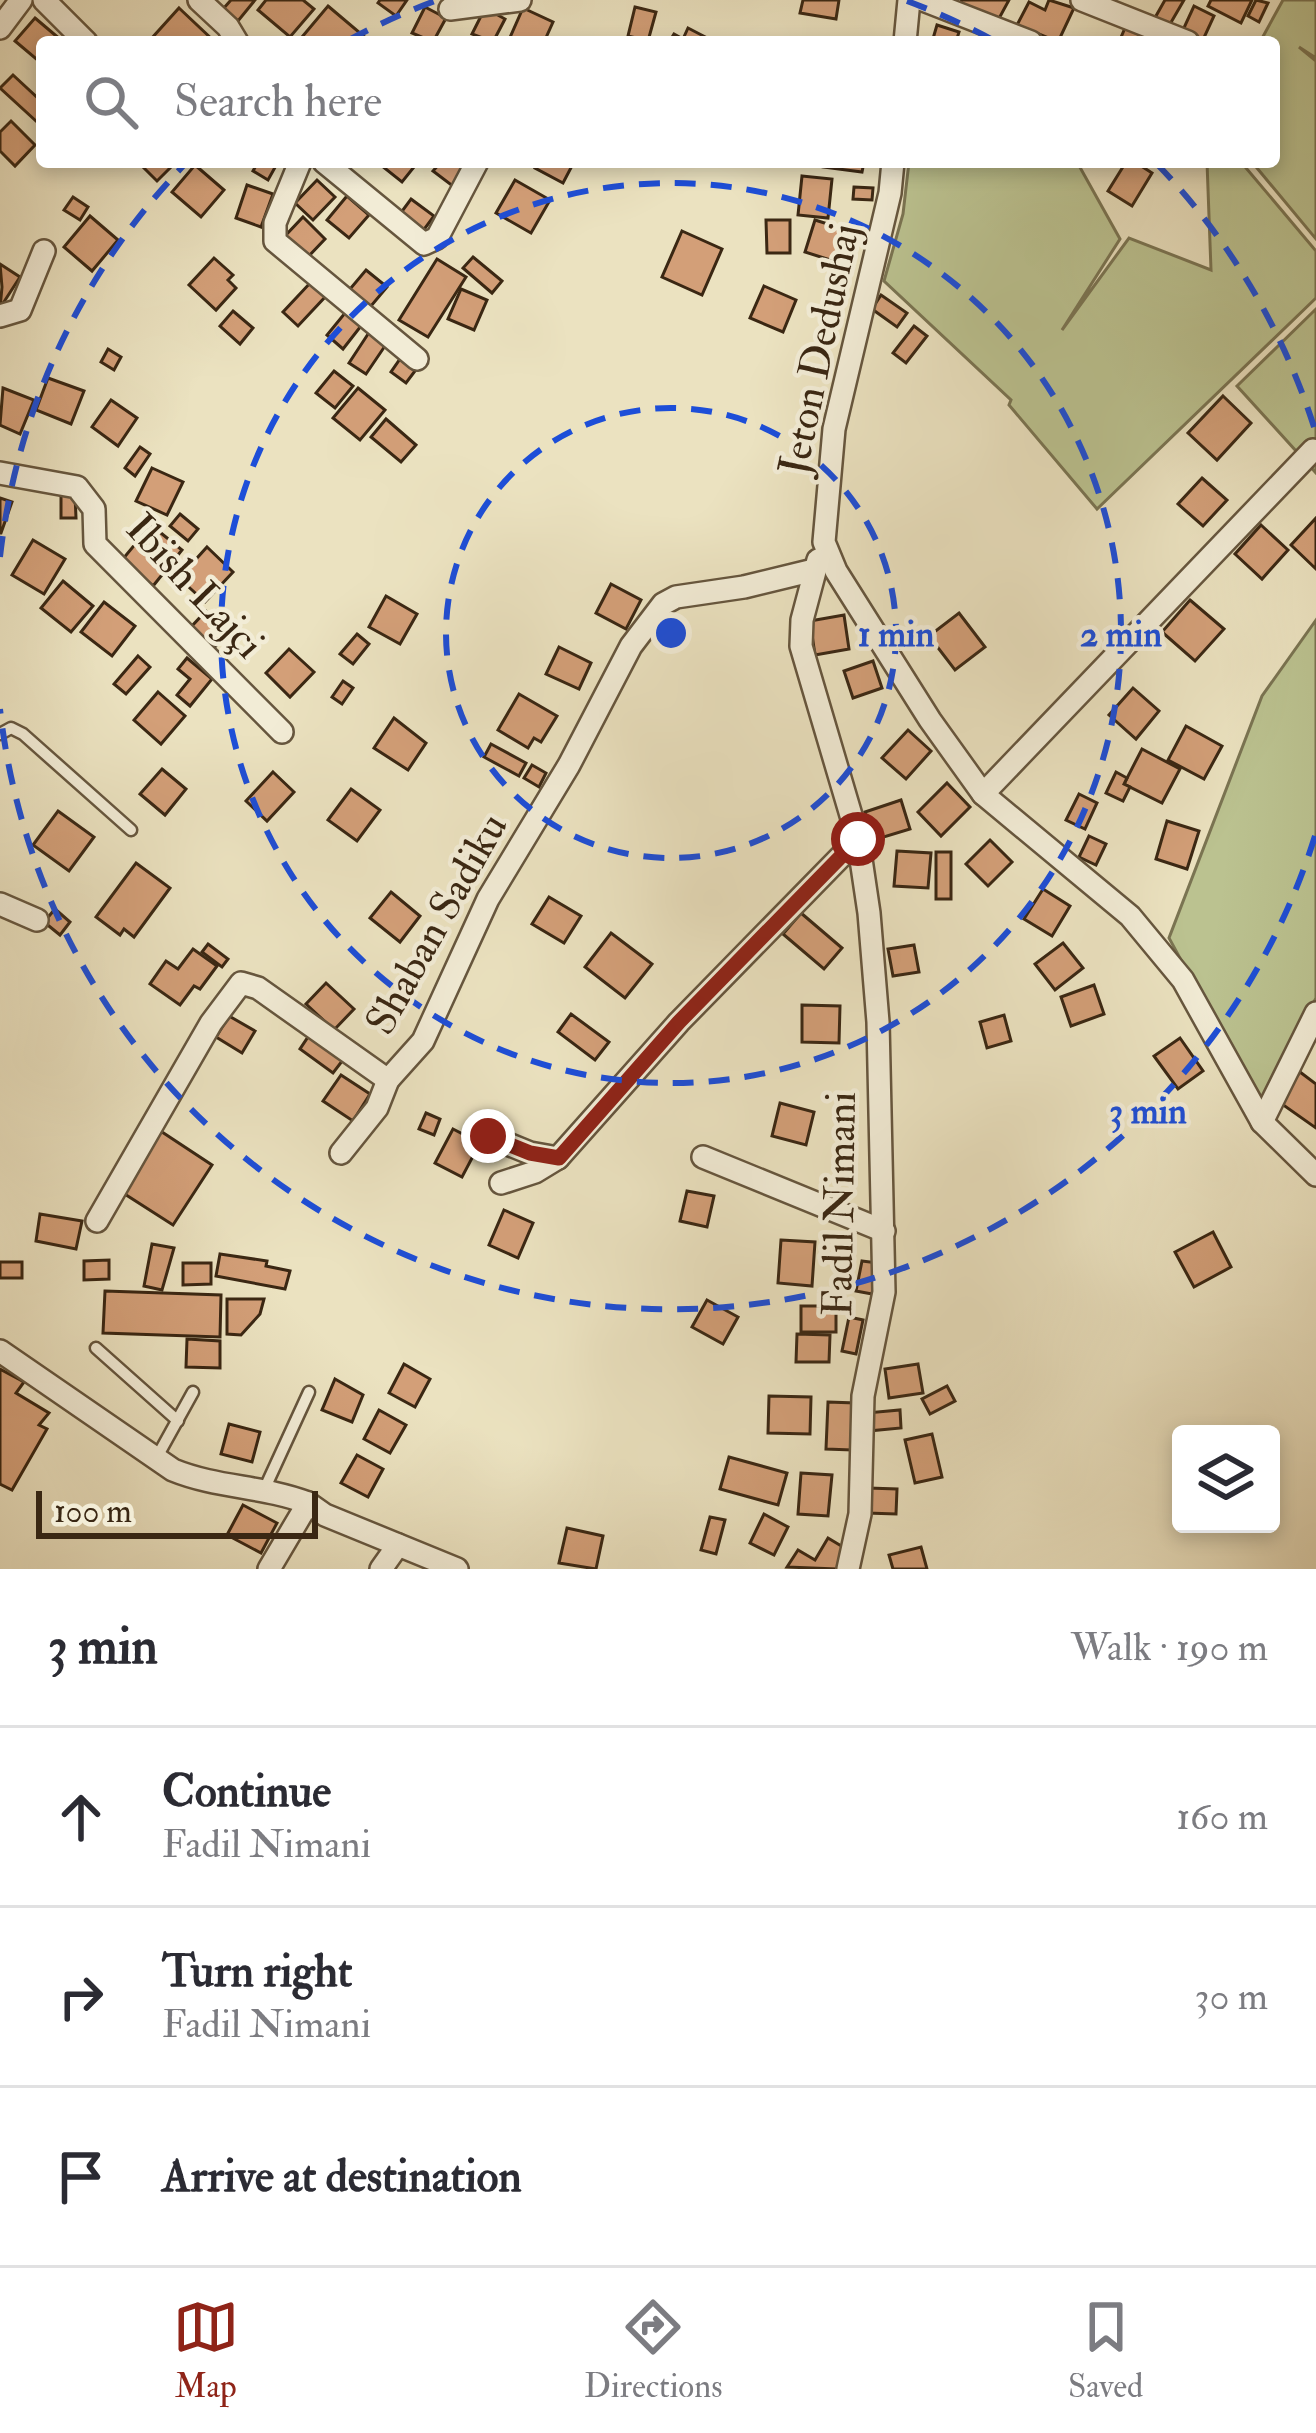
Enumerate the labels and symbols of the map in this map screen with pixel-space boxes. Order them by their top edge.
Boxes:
street label: Jeton Dedushaj [768,219,872,481]
street label: Ibish Lajçi [114,503,275,670]
centre of rings [650,612,692,654]
text: 1 min [858,612,935,657]
text: 2 min [1080,612,1162,657]
street label: Shaban Sadiku [355,804,519,1044]
route start [831,812,885,866]
text: 3 min [1109,1089,1187,1134]
street label: Fadil Nimani [812,1091,868,1317]
route end [461,1109,515,1163]
scale bar [36,1485,318,1538]

